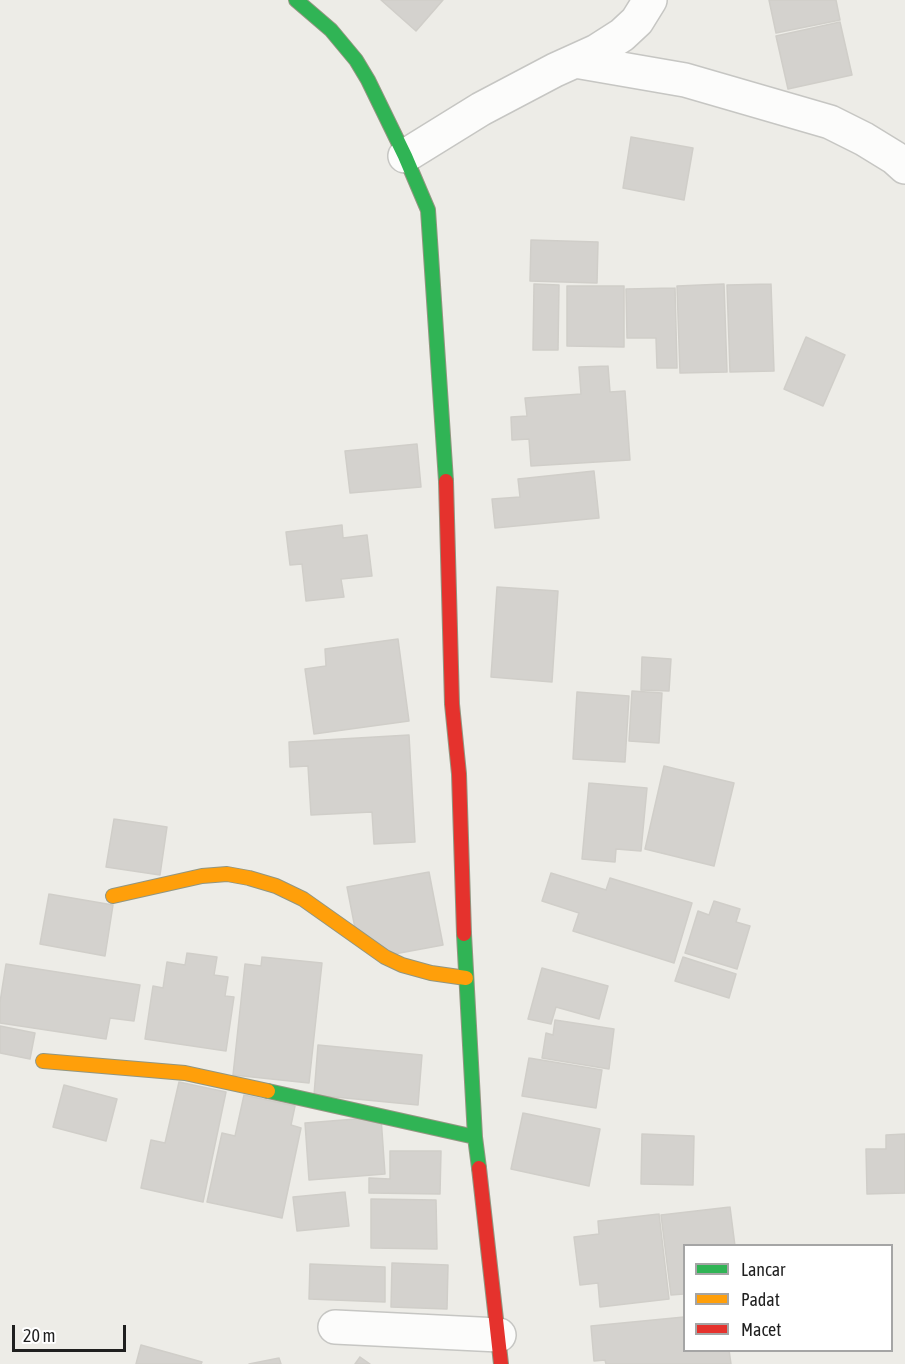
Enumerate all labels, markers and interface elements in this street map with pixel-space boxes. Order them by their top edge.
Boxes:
legend [683,1244,893,1352]
text: Lancar [741,1259,785,1280]
text: Padat [741,1289,780,1310]
scale bar [15,1313,129,1351]
text: Macet [741,1319,781,1340]
text: 20 m [23,1325,55,1346]

